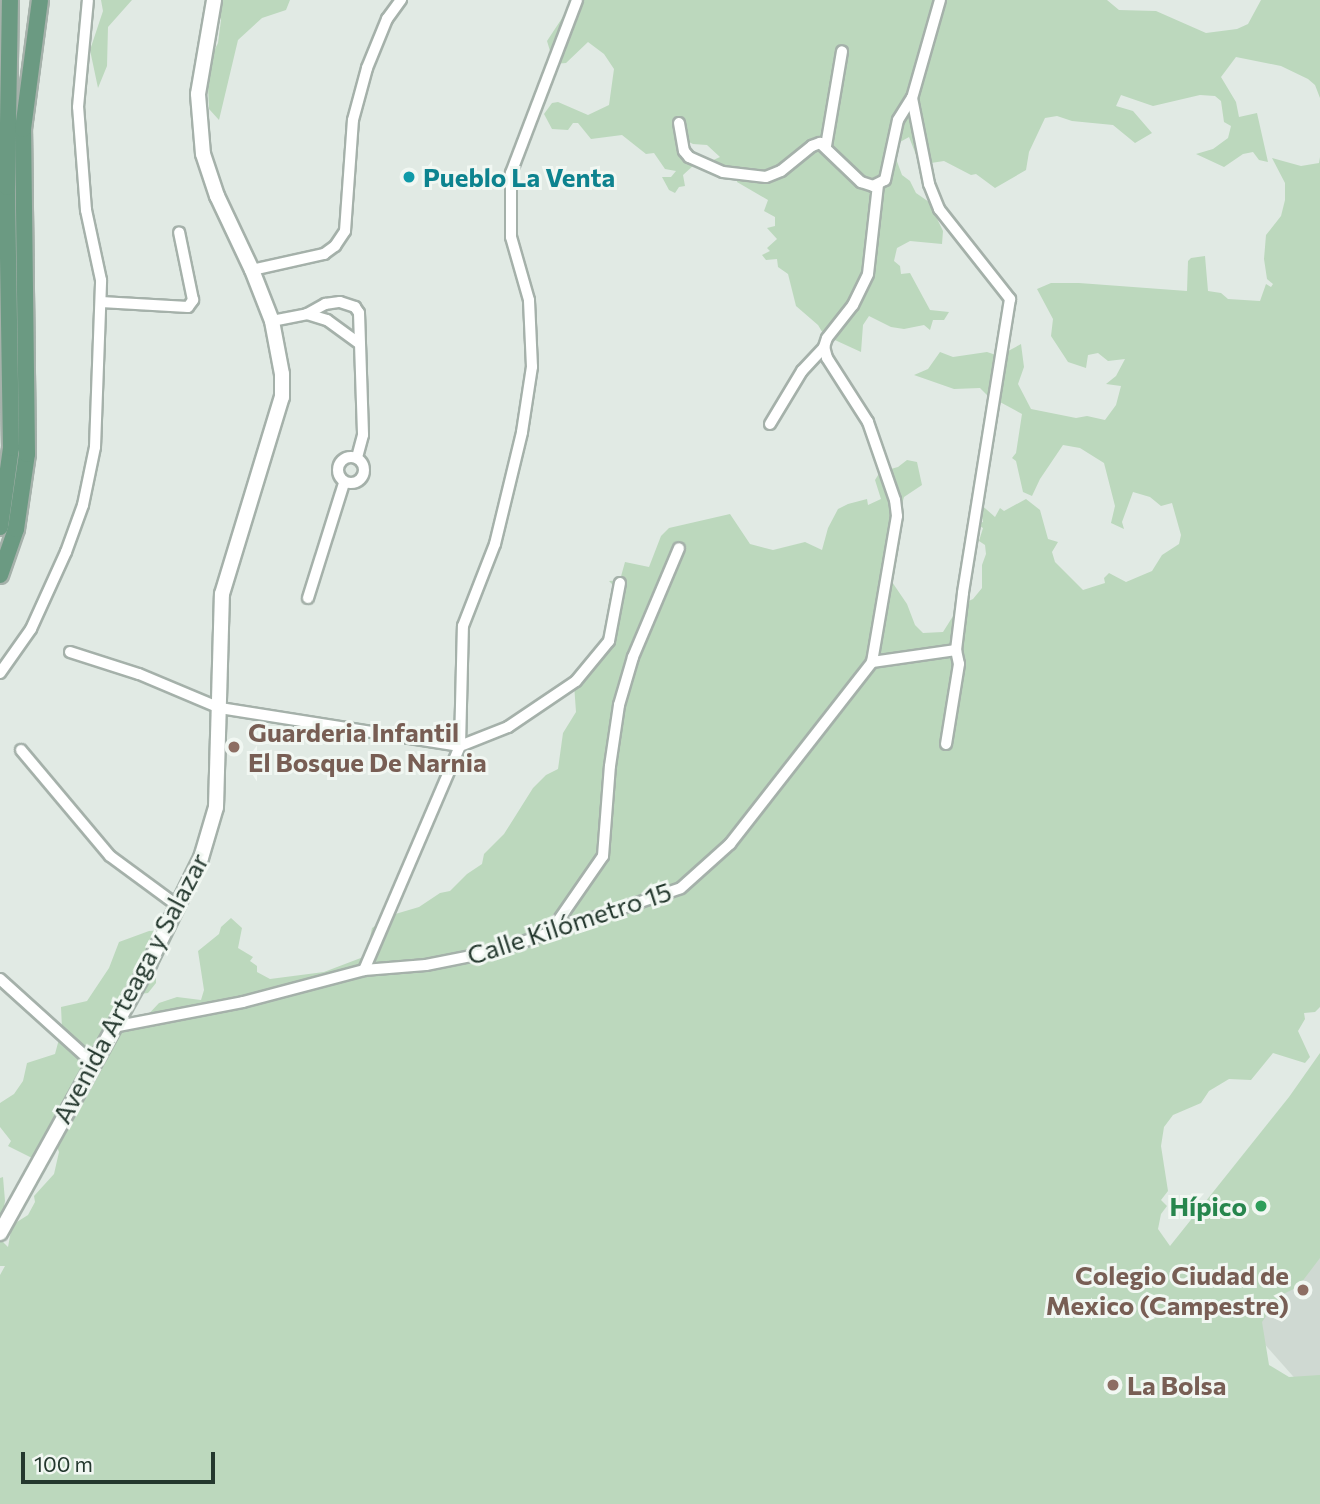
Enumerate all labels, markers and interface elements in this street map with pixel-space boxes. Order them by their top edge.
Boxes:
place label: Pueblo La Venta [423,161,615,193]
marker: Pueblo La Venta [401,169,417,185]
place label: Guarderia Infantil El Bosque De Narnia [248,716,487,778]
marker: Guarderia Infantil El Bosque De Narnia [226,739,242,755]
street label: Avenida Arteaga y Salazar [45,847,215,1129]
street label: Calle Kilómetro 15 [463,875,675,971]
place label: Hípico [1169,1190,1247,1222]
marker: Hípico [1253,1198,1269,1214]
place label: Colegio Ciudad de Mexico (Campestre) [1046,1259,1289,1320]
marker: Colegio Ciudad de Mexico (Campestre) [1295,1282,1311,1298]
place label: La Bolsa [1127,1369,1226,1401]
marker: La Bolsa [1105,1377,1121,1393]
scale bar [24,1438,219,1482]
text: 100 m [34,1451,93,1476]

